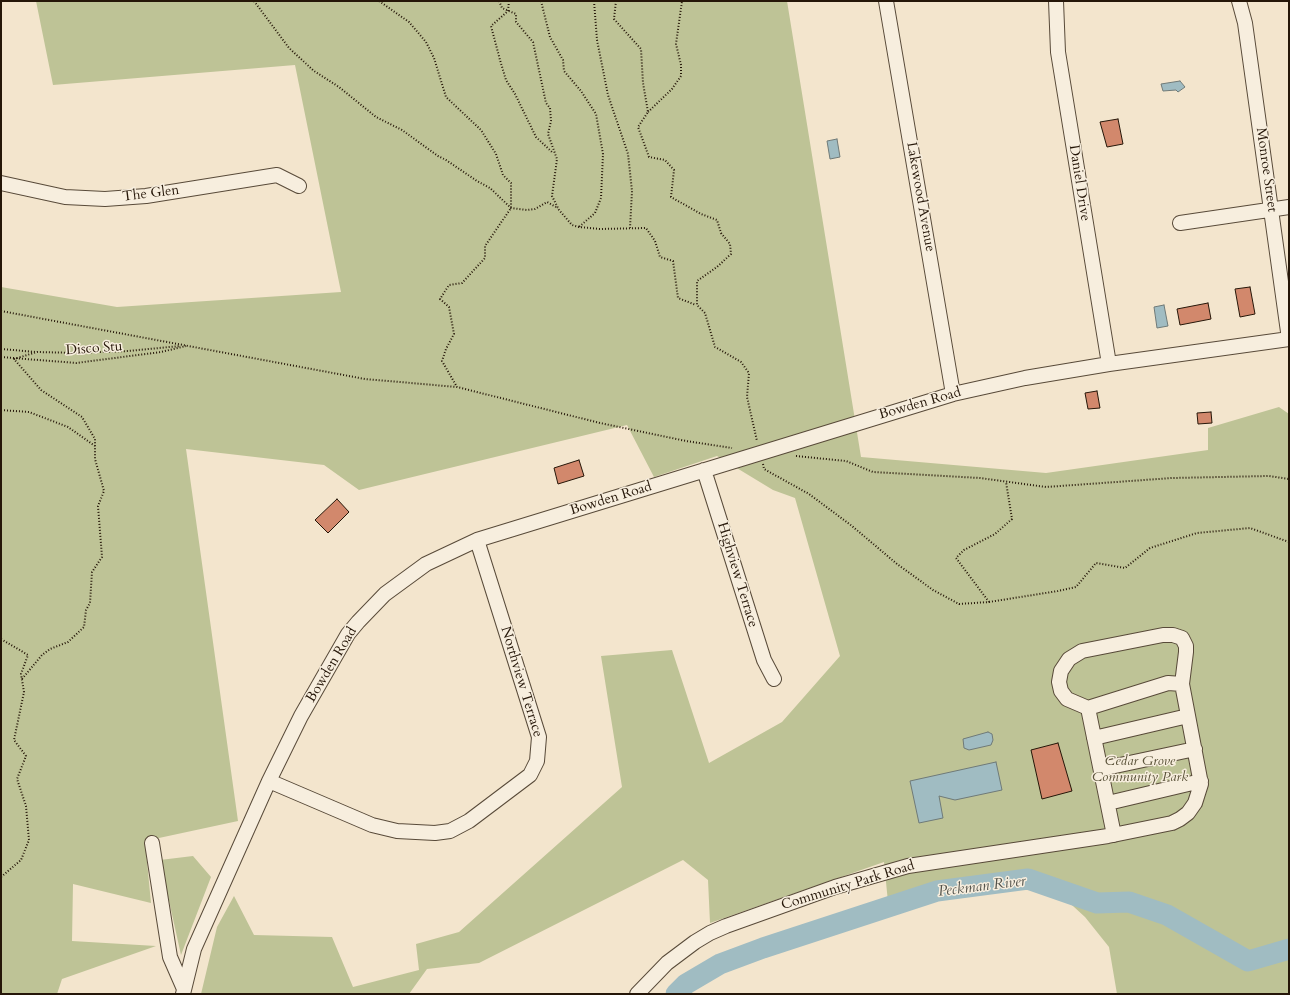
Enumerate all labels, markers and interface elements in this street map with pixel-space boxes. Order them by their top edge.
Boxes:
street label: Monroe Street [1252,127,1280,213]
street label: Lakewood Avenue [902,141,938,253]
street label: Daniel Drive [1065,144,1093,222]
street label: The Glen [122,182,180,206]
street label: Disco Stu [65,339,123,359]
street label: Bowden Road [877,384,963,424]
street label: Bowden Road [568,479,654,519]
street label: Highview Terrace [713,520,761,630]
street label: Bowden Road [303,624,361,706]
street label: Northview Terrace [496,625,546,739]
park label: Cedar Grove Community Park [1092,754,1188,786]
street label: Community Park Road [779,858,917,914]
water label: Peckman River [937,873,1027,901]

